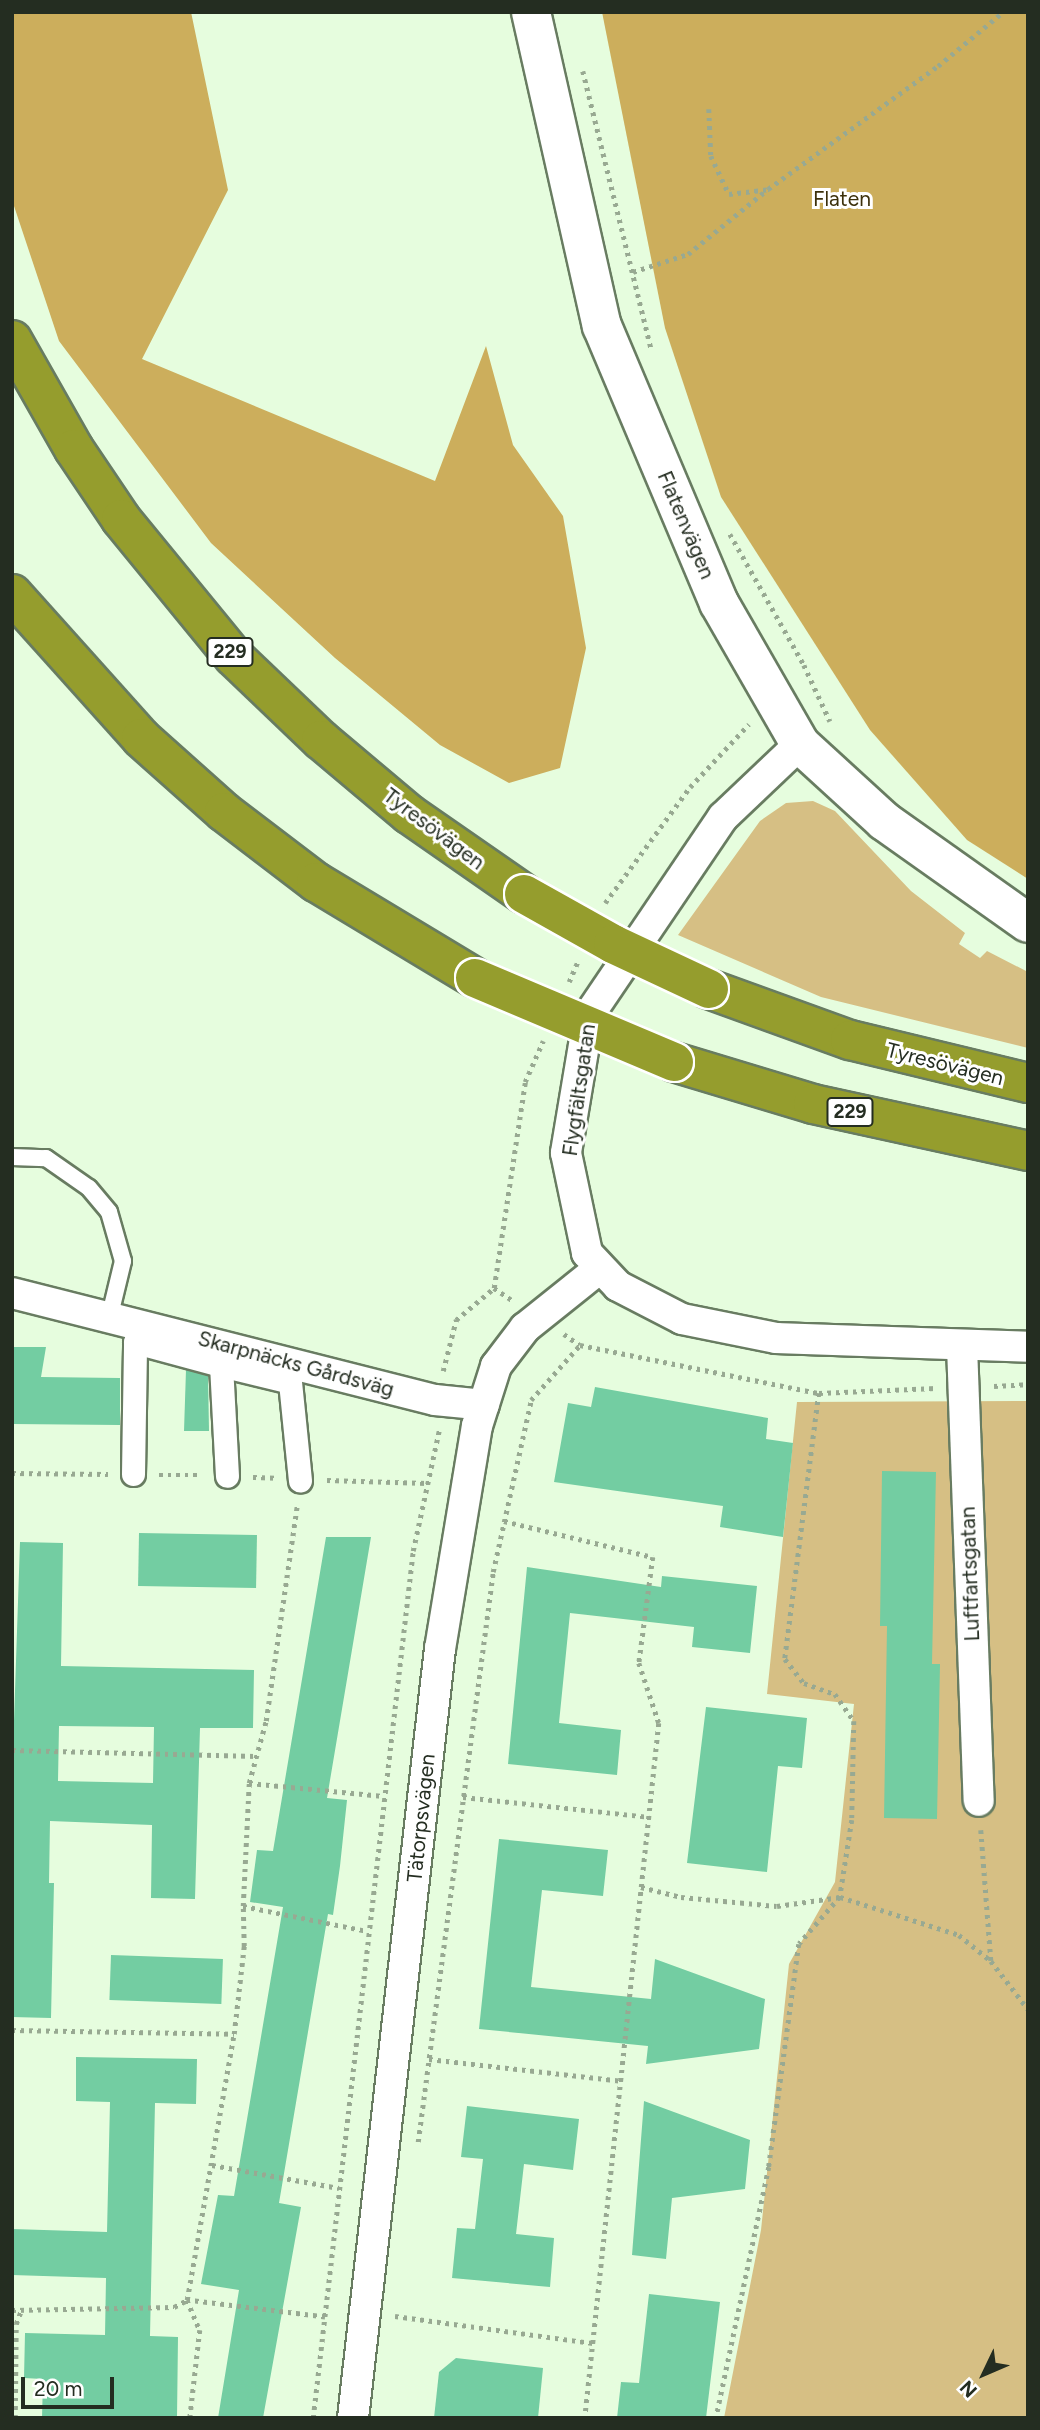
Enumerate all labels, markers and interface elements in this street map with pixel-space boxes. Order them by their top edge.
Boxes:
park label: Flaten [813,186,871,212]
street label: Flatenvägen [652,467,720,583]
road number: 229 [205,636,254,667]
street label: Tyresövägen [379,783,489,875]
street label: Flygfältsgatan [557,1022,601,1158]
street label: Tyresövägen [884,1037,1006,1091]
road number: 229 [826,1096,874,1128]
street label: Skarpnäcks Gårdsväg [195,1326,397,1402]
street label: Luftfartsgatan [955,1506,985,1642]
street label: Tätorpsvägen [402,1753,440,1883]
north arrow [949,2339,1019,2409]
scale bar [24,2364,117,2408]
text: 20 m [34,2376,82,2401]
text: N [955,2376,982,2402]

